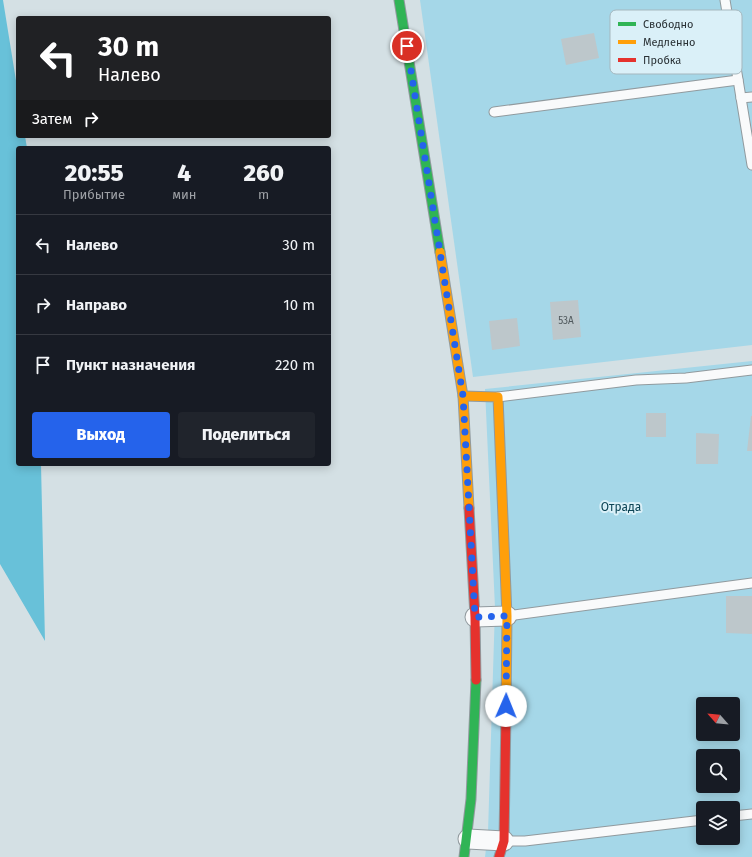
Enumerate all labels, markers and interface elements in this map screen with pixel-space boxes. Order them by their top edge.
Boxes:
legend [610,10,742,74]
text: Свободно [643,18,693,31]
pin [390,29,424,63]
text: 30 m [98,30,159,63]
icon: left [32,32,84,84]
icon: arrive [396,35,418,57]
text: Медленно [643,36,695,49]
text: Пробка [643,54,681,67]
text: Налево [98,64,161,86]
icon: right [80,108,102,130]
text: Затем [32,110,72,128]
text: 20:55 [65,159,124,187]
text: 4 [177,159,191,187]
text: 260 [243,159,284,187]
text: Прибытие [63,187,125,202]
text: мин [172,187,196,202]
text: m [258,187,269,202]
icon: left [32,234,54,256]
text: Налево [66,236,118,254]
text: 30 m [282,236,315,254]
icon: right [32,294,54,316]
text: Направо [66,296,127,314]
text: 10 m [283,296,315,314]
house number: 53А [558,315,574,327]
icon: arrive [32,354,54,376]
text: Пункт назначения [66,356,195,374]
text: 220 m [275,356,315,374]
button: Выход [32,412,170,458]
button: Поделиться [178,412,315,458]
park label: Отрада [601,500,641,514]
position arrow [485,685,527,727]
north arrow [696,697,740,741]
map controls [696,697,740,845]
button: search [696,749,740,793]
button: layers [696,801,740,845]

